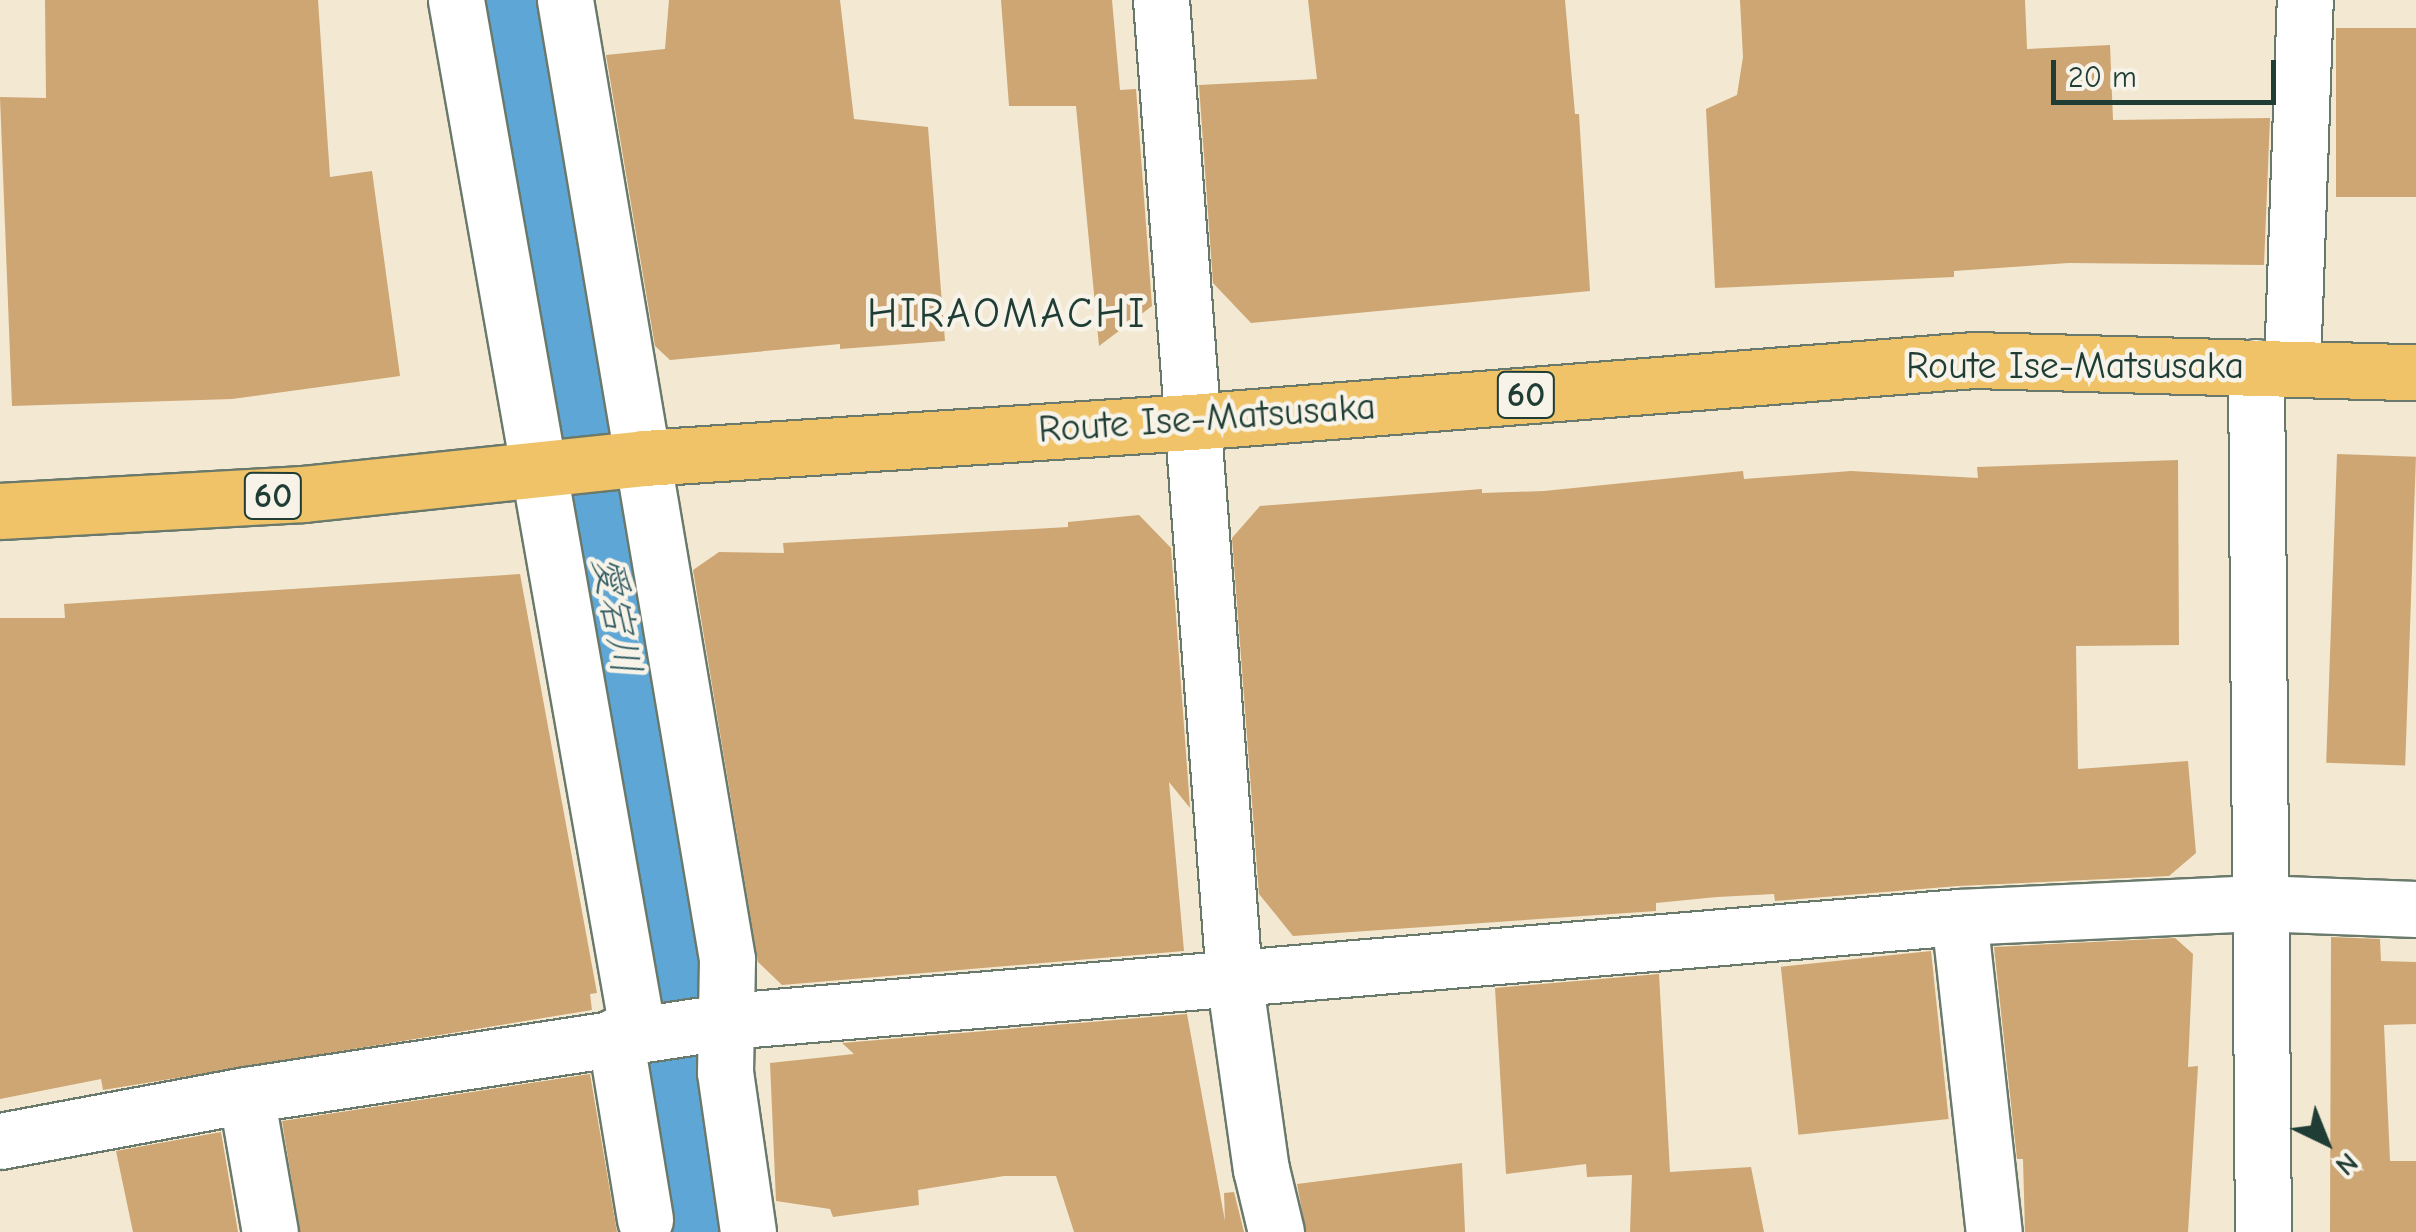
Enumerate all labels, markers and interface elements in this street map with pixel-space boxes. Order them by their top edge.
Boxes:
scale bar [2056,40,2281,102]
text: 20 m [2068,60,2137,95]
district label: HIRAOMACHI [867,289,1147,339]
street label: Route Ise-Matsusaka [1906,344,2244,390]
road number: 60 [1496,365,1556,425]
street label: Route Ise-Matsusaka [1037,384,1377,454]
road number: 60 [243,466,303,526]
water label: 愛宕川 [583,552,651,678]
north arrow [2276,1092,2376,1192]
text: N [2329,1146,2364,1182]

